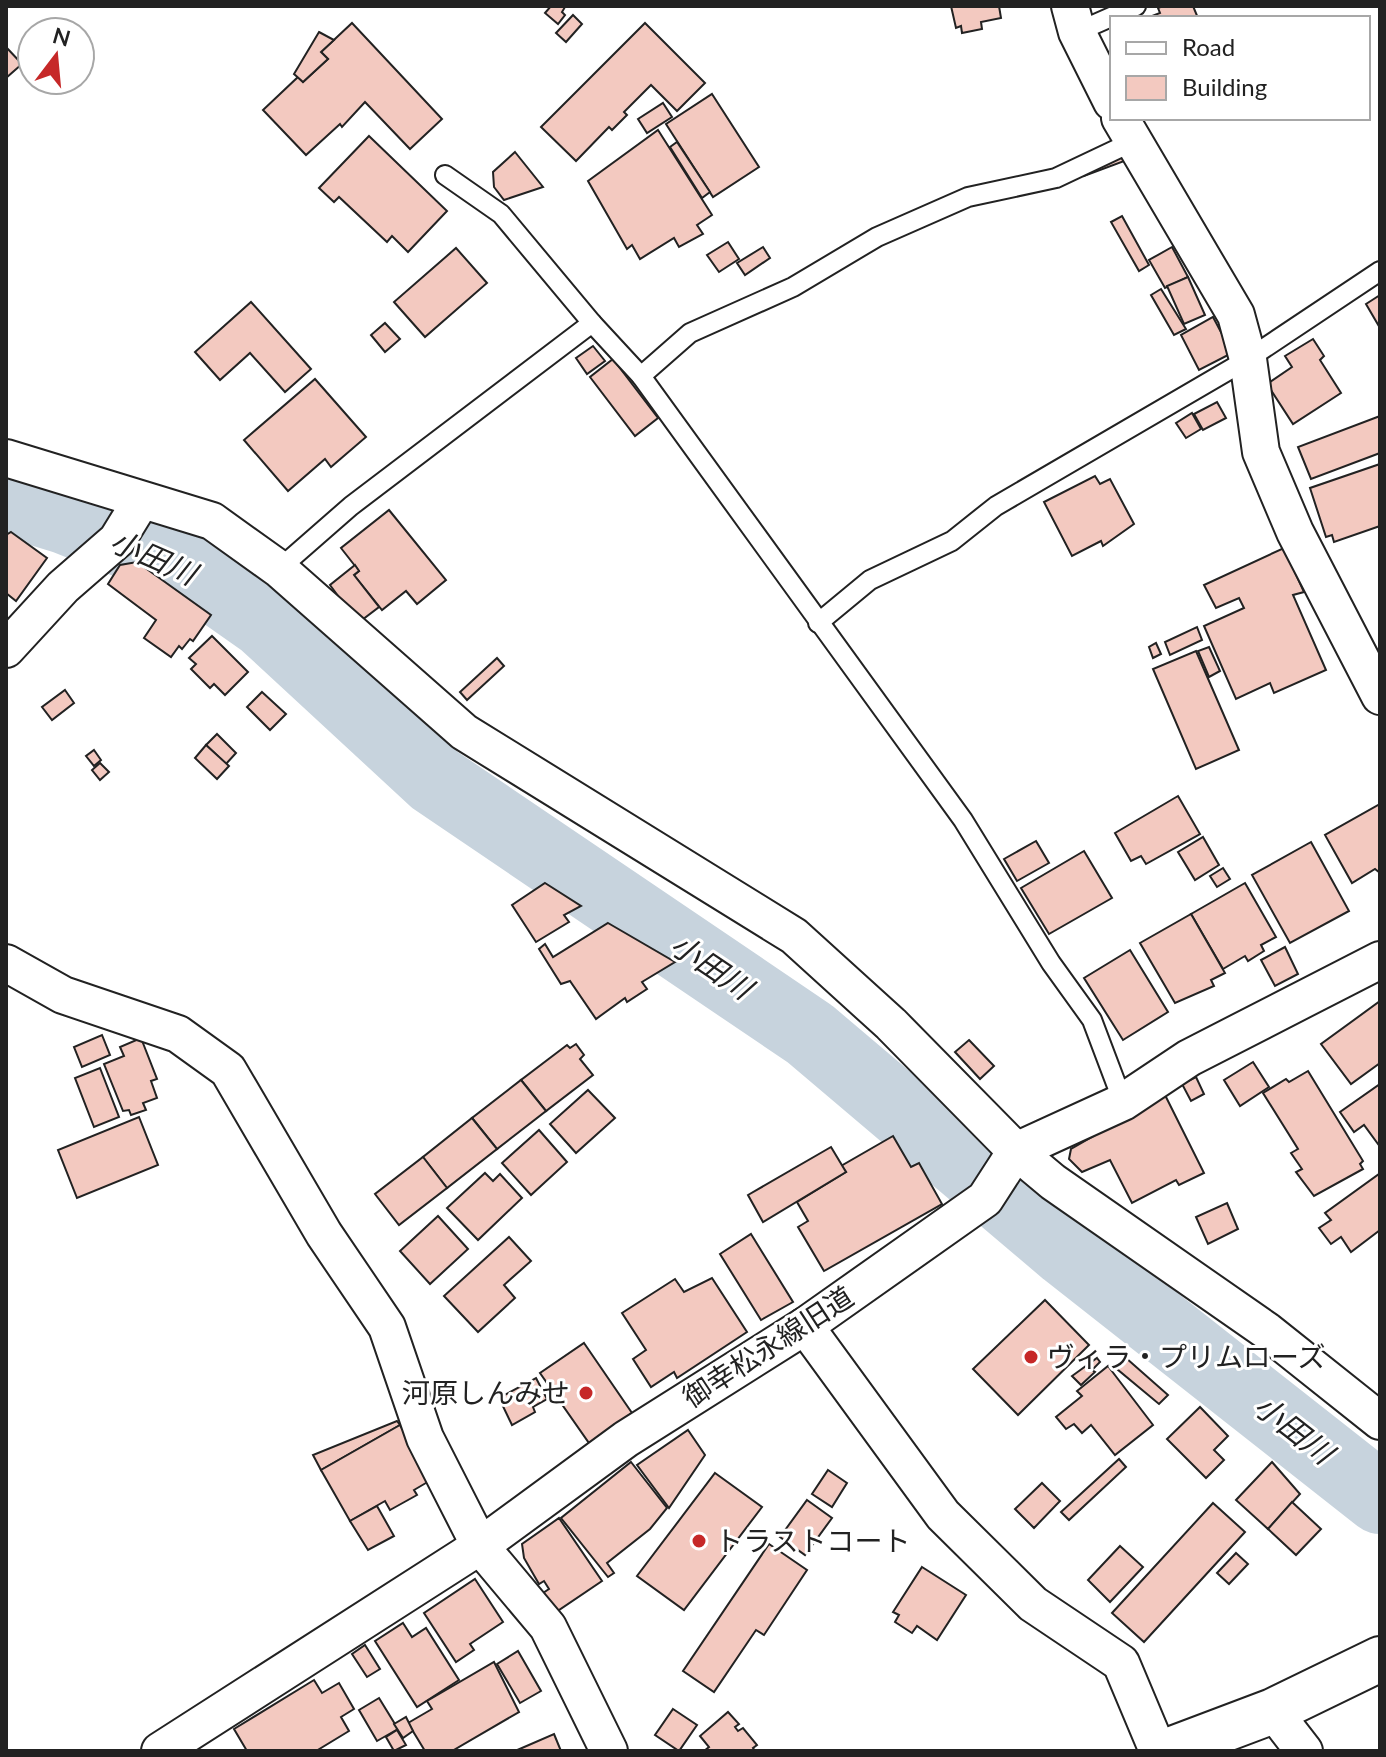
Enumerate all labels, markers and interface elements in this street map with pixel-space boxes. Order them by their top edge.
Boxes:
north arrow [16,16,96,96]
legend [1110,16,1370,120]
text: N [50,21,74,52]
text: Road [1182,32,1235,61]
text: Building [1182,72,1267,101]
water label: 小田川 [105,521,205,592]
water label: 小田川 [665,925,762,1007]
street label: 御幸松永線旧道 [676,1279,859,1414]
place label: ヴィラ・プリムローズ [1047,1339,1326,1373]
marker: ヴィラ・プリムローズ [1022,1348,1040,1366]
place label: 河原しんみせ [402,1375,570,1409]
marker: 河原しんみせ [577,1384,595,1402]
water label: 小田川 [1248,1387,1343,1472]
place label: トラストコート [715,1523,910,1557]
marker: トラストコート [690,1532,708,1550]

